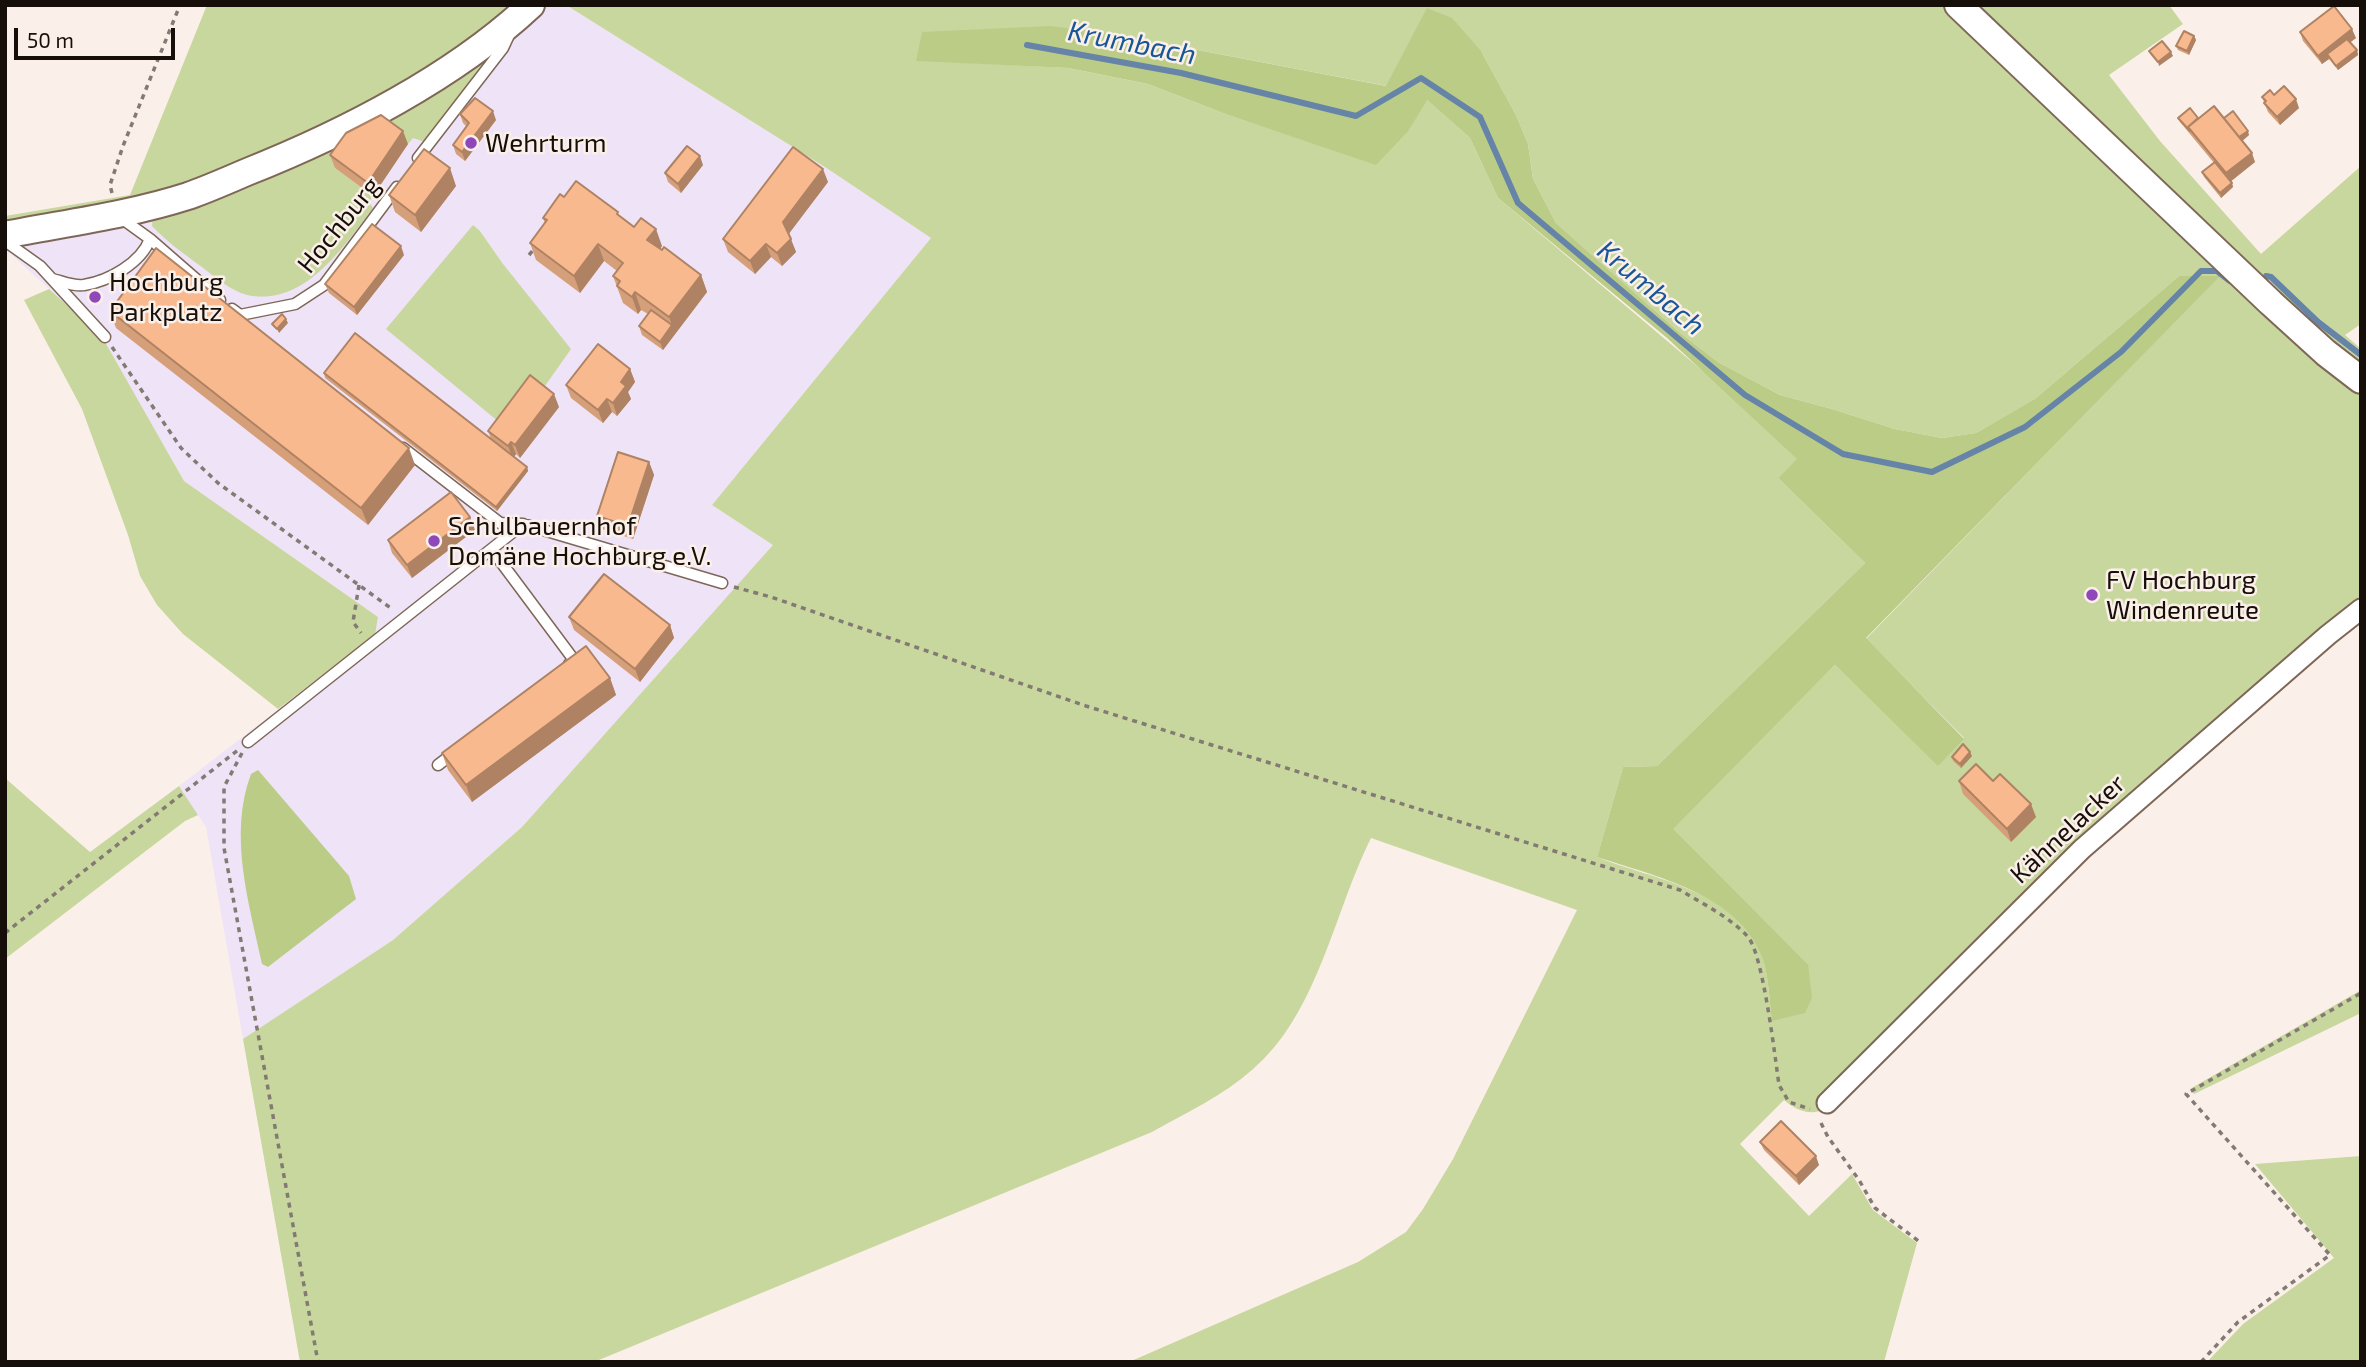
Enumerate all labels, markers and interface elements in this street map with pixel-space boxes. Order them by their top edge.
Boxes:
scale bar [18,14,178,58]
water label: Krumbach [1065,14,1199,72]
text: 50 m [27,27,74,52]
place label: Wehrturm [485,127,607,159]
marker: Wehrturm [463,135,479,151]
street label: Hochburg [291,171,387,279]
water label: Krumbach [1590,233,1712,343]
place label: Hochburg Parkplatz [109,266,223,328]
marker: Hochburg Parkplatz [87,289,103,305]
place label: Schulbauernhof Domäne Hochburg e.V. [448,510,711,572]
marker: Schulbauernhof Domäne Hochburg e.V. [426,533,442,549]
place label: FV Hochburg Windenreute [2106,564,2259,626]
marker: FV Hochburg Windenreute [2084,587,2100,603]
street label: Kähnelacker [2004,768,2132,890]

